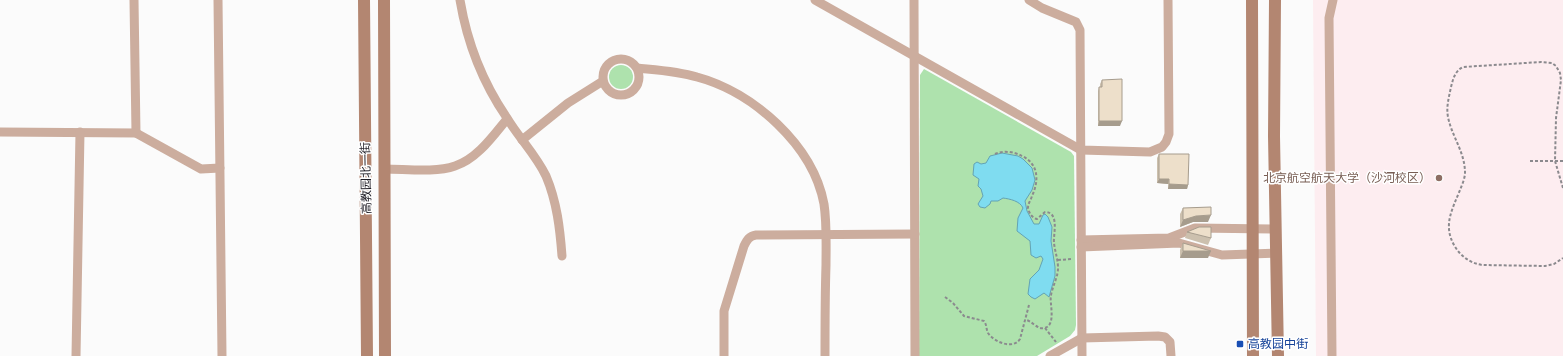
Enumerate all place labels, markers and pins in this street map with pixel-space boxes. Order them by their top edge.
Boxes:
place label: 北京航空航天大学（沙河校区） [1263,169,1431,187]
marker: 北京航空航天大学（沙河校区） [1434,173,1444,183]
place label: 高教园中街 [1248,335,1308,353]
marker: 高教园中街 [1235,339,1245,349]

